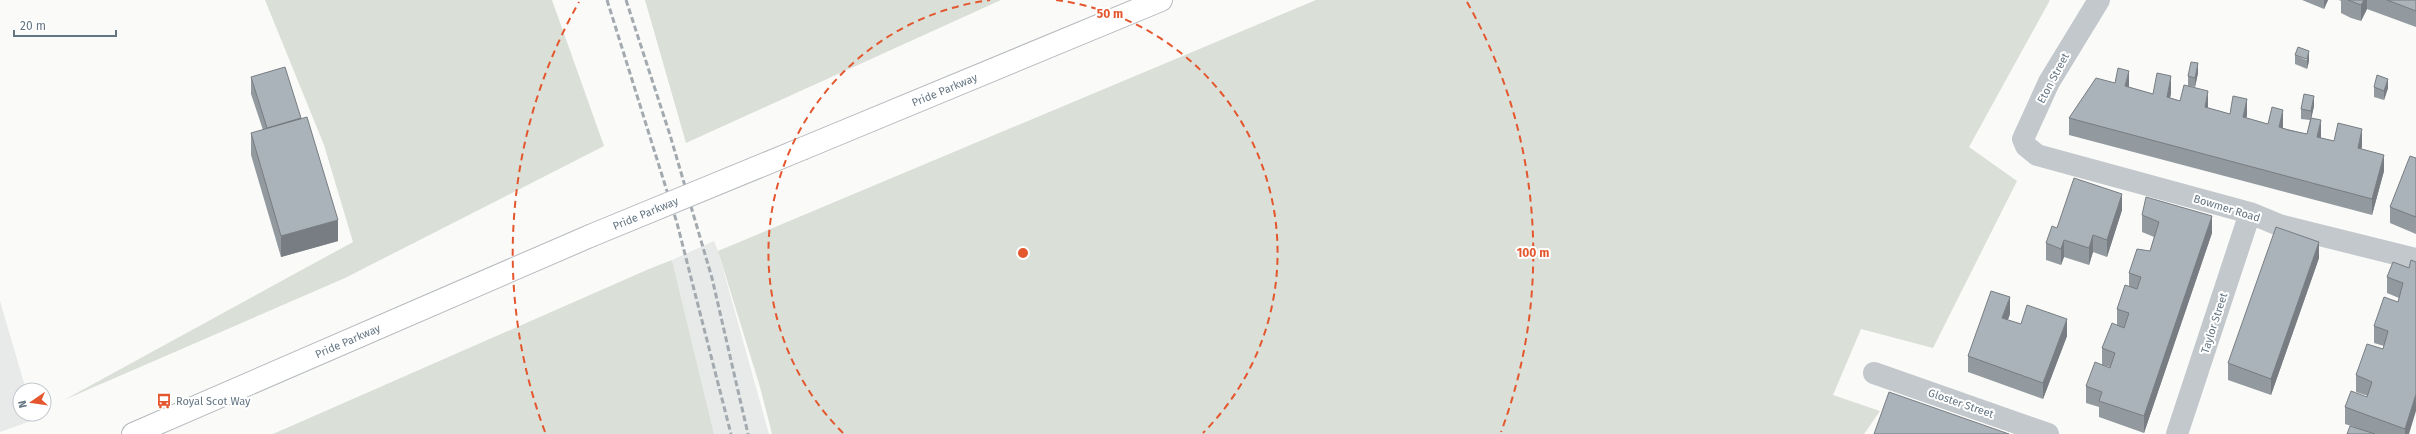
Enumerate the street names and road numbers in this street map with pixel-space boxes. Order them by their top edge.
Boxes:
street label: Eton Street [2035,51,2072,106]
street label: Pride Parkway [910,71,980,110]
street label: Bowmer Road [2192,192,2262,225]
street label: Pride Parkway [611,194,681,233]
street label: Taylor Street [2199,291,2230,355]
street label: Pride Parkway [313,321,383,361]
street label: Gloster Street [1926,386,1995,421]

